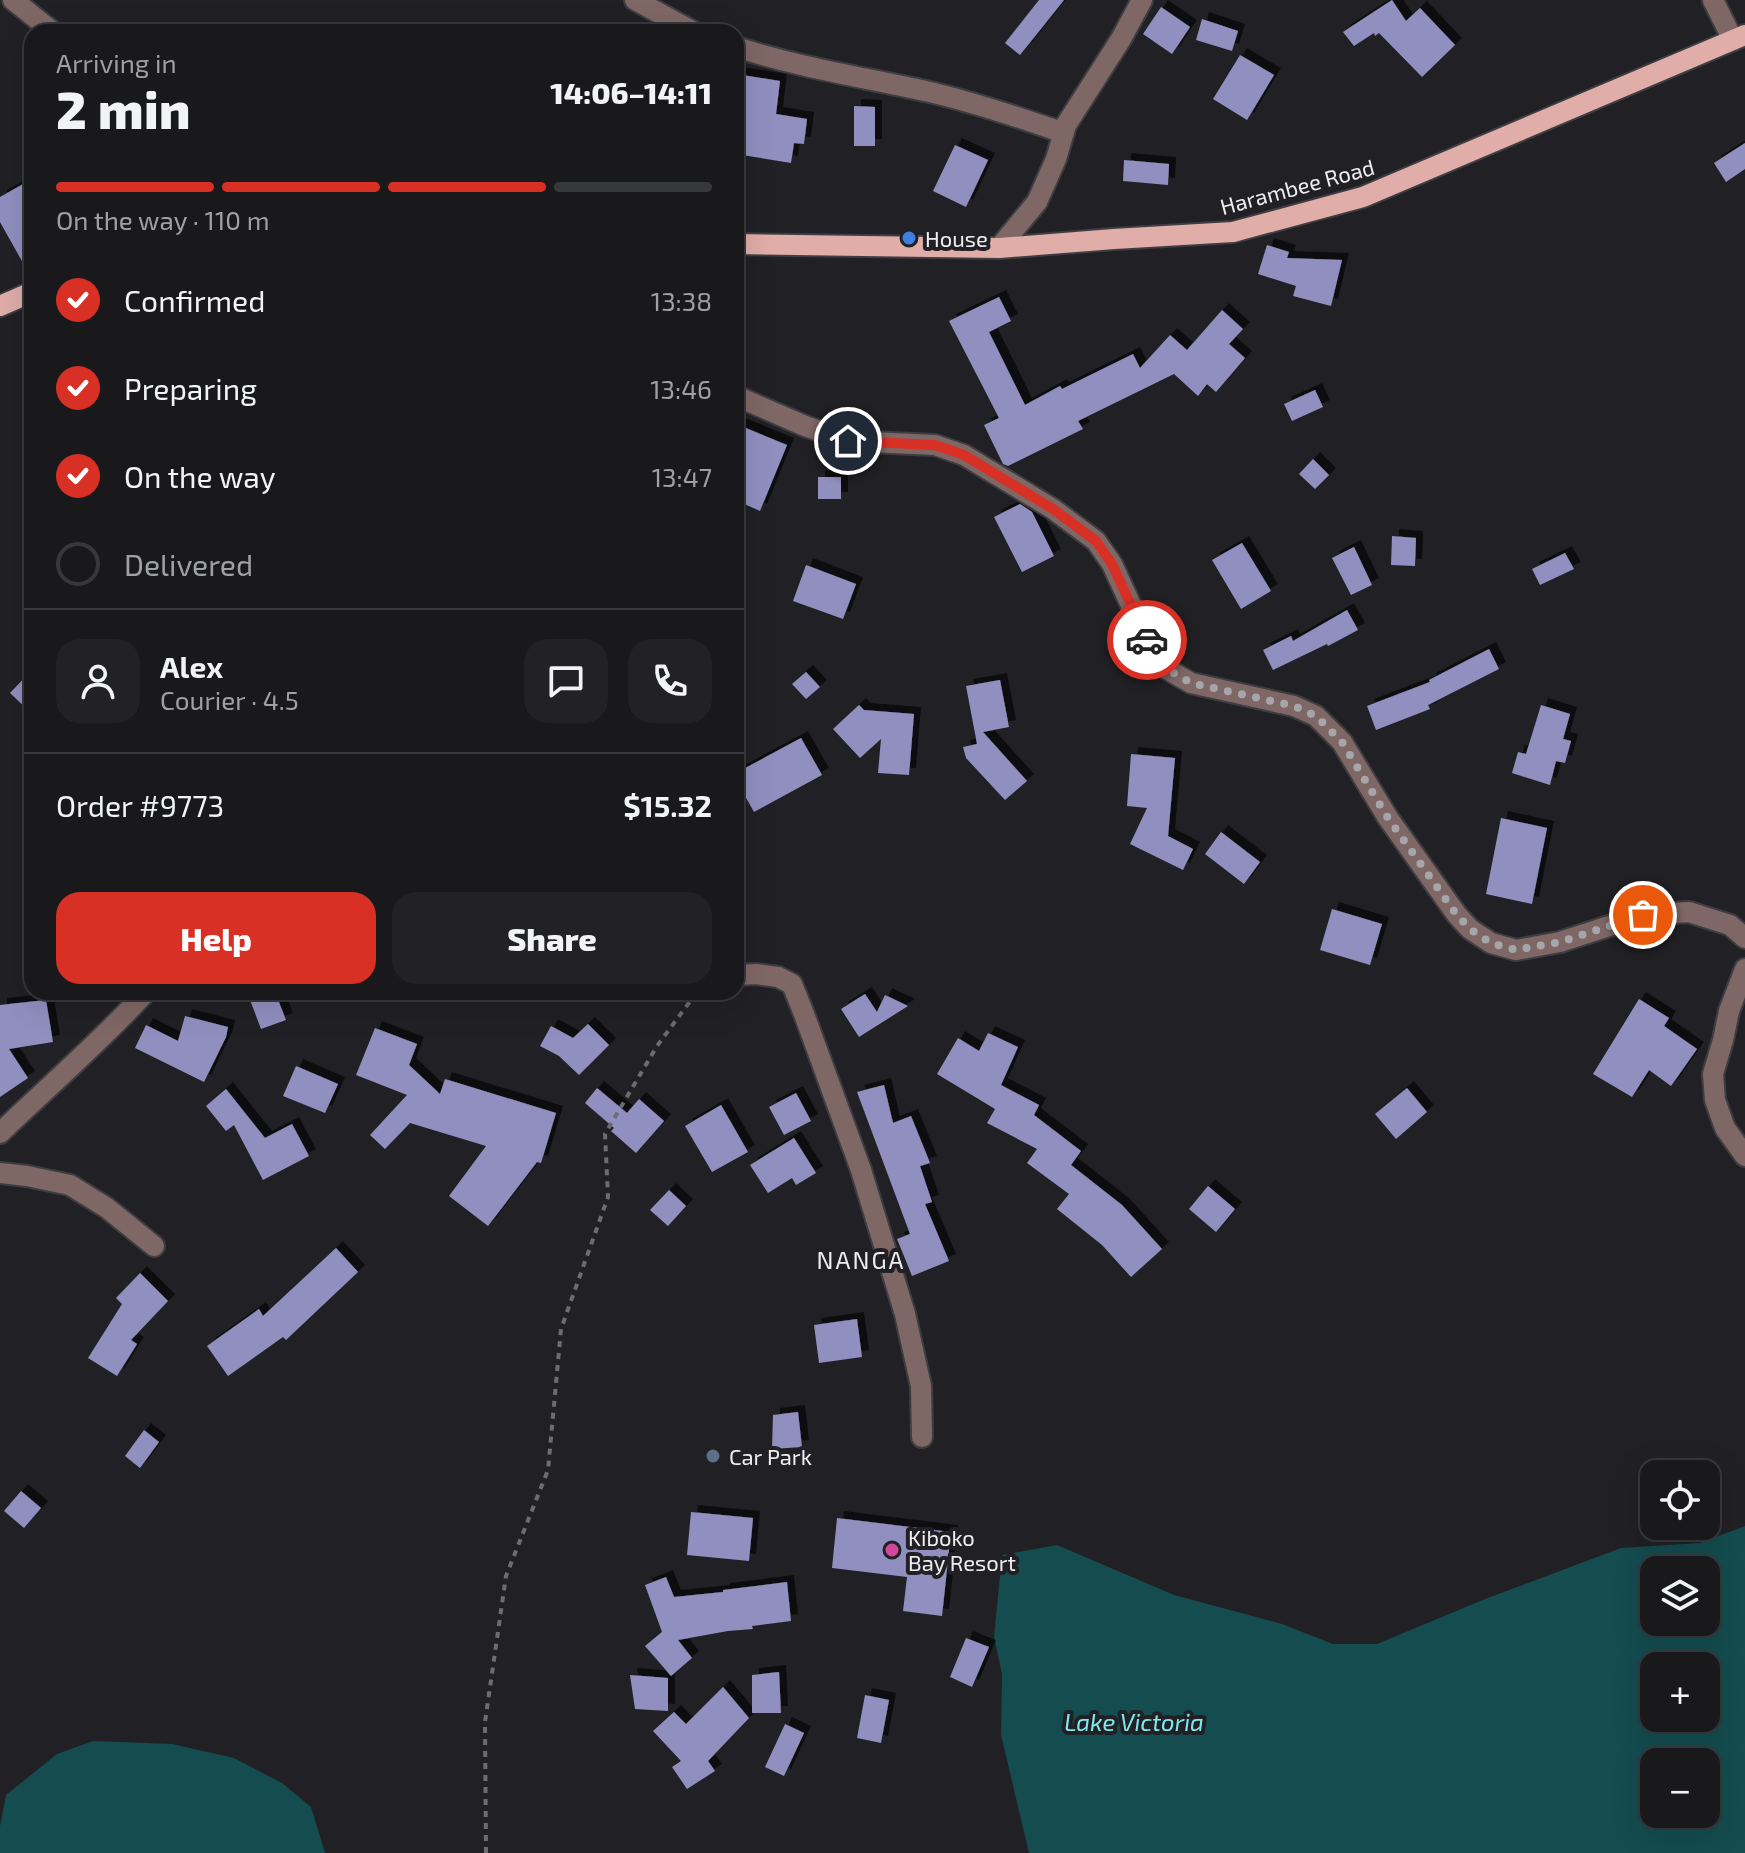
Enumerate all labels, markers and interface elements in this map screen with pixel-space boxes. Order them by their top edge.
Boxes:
text: Arriving in [56,47,177,78]
text: 14:06–14:11 [550,74,712,110]
text: 2 min [56,77,191,139]
street label: Harambee Road [1217,153,1377,219]
text: On the way · 110 m [56,204,270,235]
place label: House [925,225,988,251]
marker: House [900,229,918,247]
icon: check [56,278,100,322]
text: Confirmed [124,282,265,318]
text: 13:38 [651,285,712,316]
icon: check [56,366,100,410]
text: Preparing [124,370,257,406]
text: 13:46 [650,373,712,404]
pin [814,407,882,475]
icon: home [826,419,870,463]
icon: check [56,454,100,498]
text: On the way [124,458,276,494]
text: 13:47 [652,461,712,492]
text: Delivered [124,546,253,582]
courier [1107,600,1187,680]
icon: car [1125,618,1169,662]
button: person [56,639,140,723]
button: chat [524,639,608,723]
button: phone [628,639,712,723]
text: Alex [160,648,223,684]
text: Courier · 4.5 [160,684,299,715]
text: Order #9773 [56,787,224,823]
text: $15.32 [623,787,712,823]
pin [1609,881,1677,949]
button: Help [56,892,376,984]
button: Share [392,892,712,984]
icon: bag [1621,893,1665,937]
district label: NANGA [817,1245,905,1274]
place label: Car Park [729,1443,812,1469]
marker: Car Park [704,1447,722,1465]
map controls [1640,1460,1720,1828]
button: locate [1640,1460,1720,1540]
place label: Kiboko Bay Resort [908,1524,1016,1575]
marker: Kiboko Bay Resort [883,1541,901,1559]
button: layers [1640,1556,1720,1636]
button: + [1640,1652,1720,1732]
water label: Lake Victoria [1064,1707,1204,1736]
button: − [1640,1748,1720,1828]

